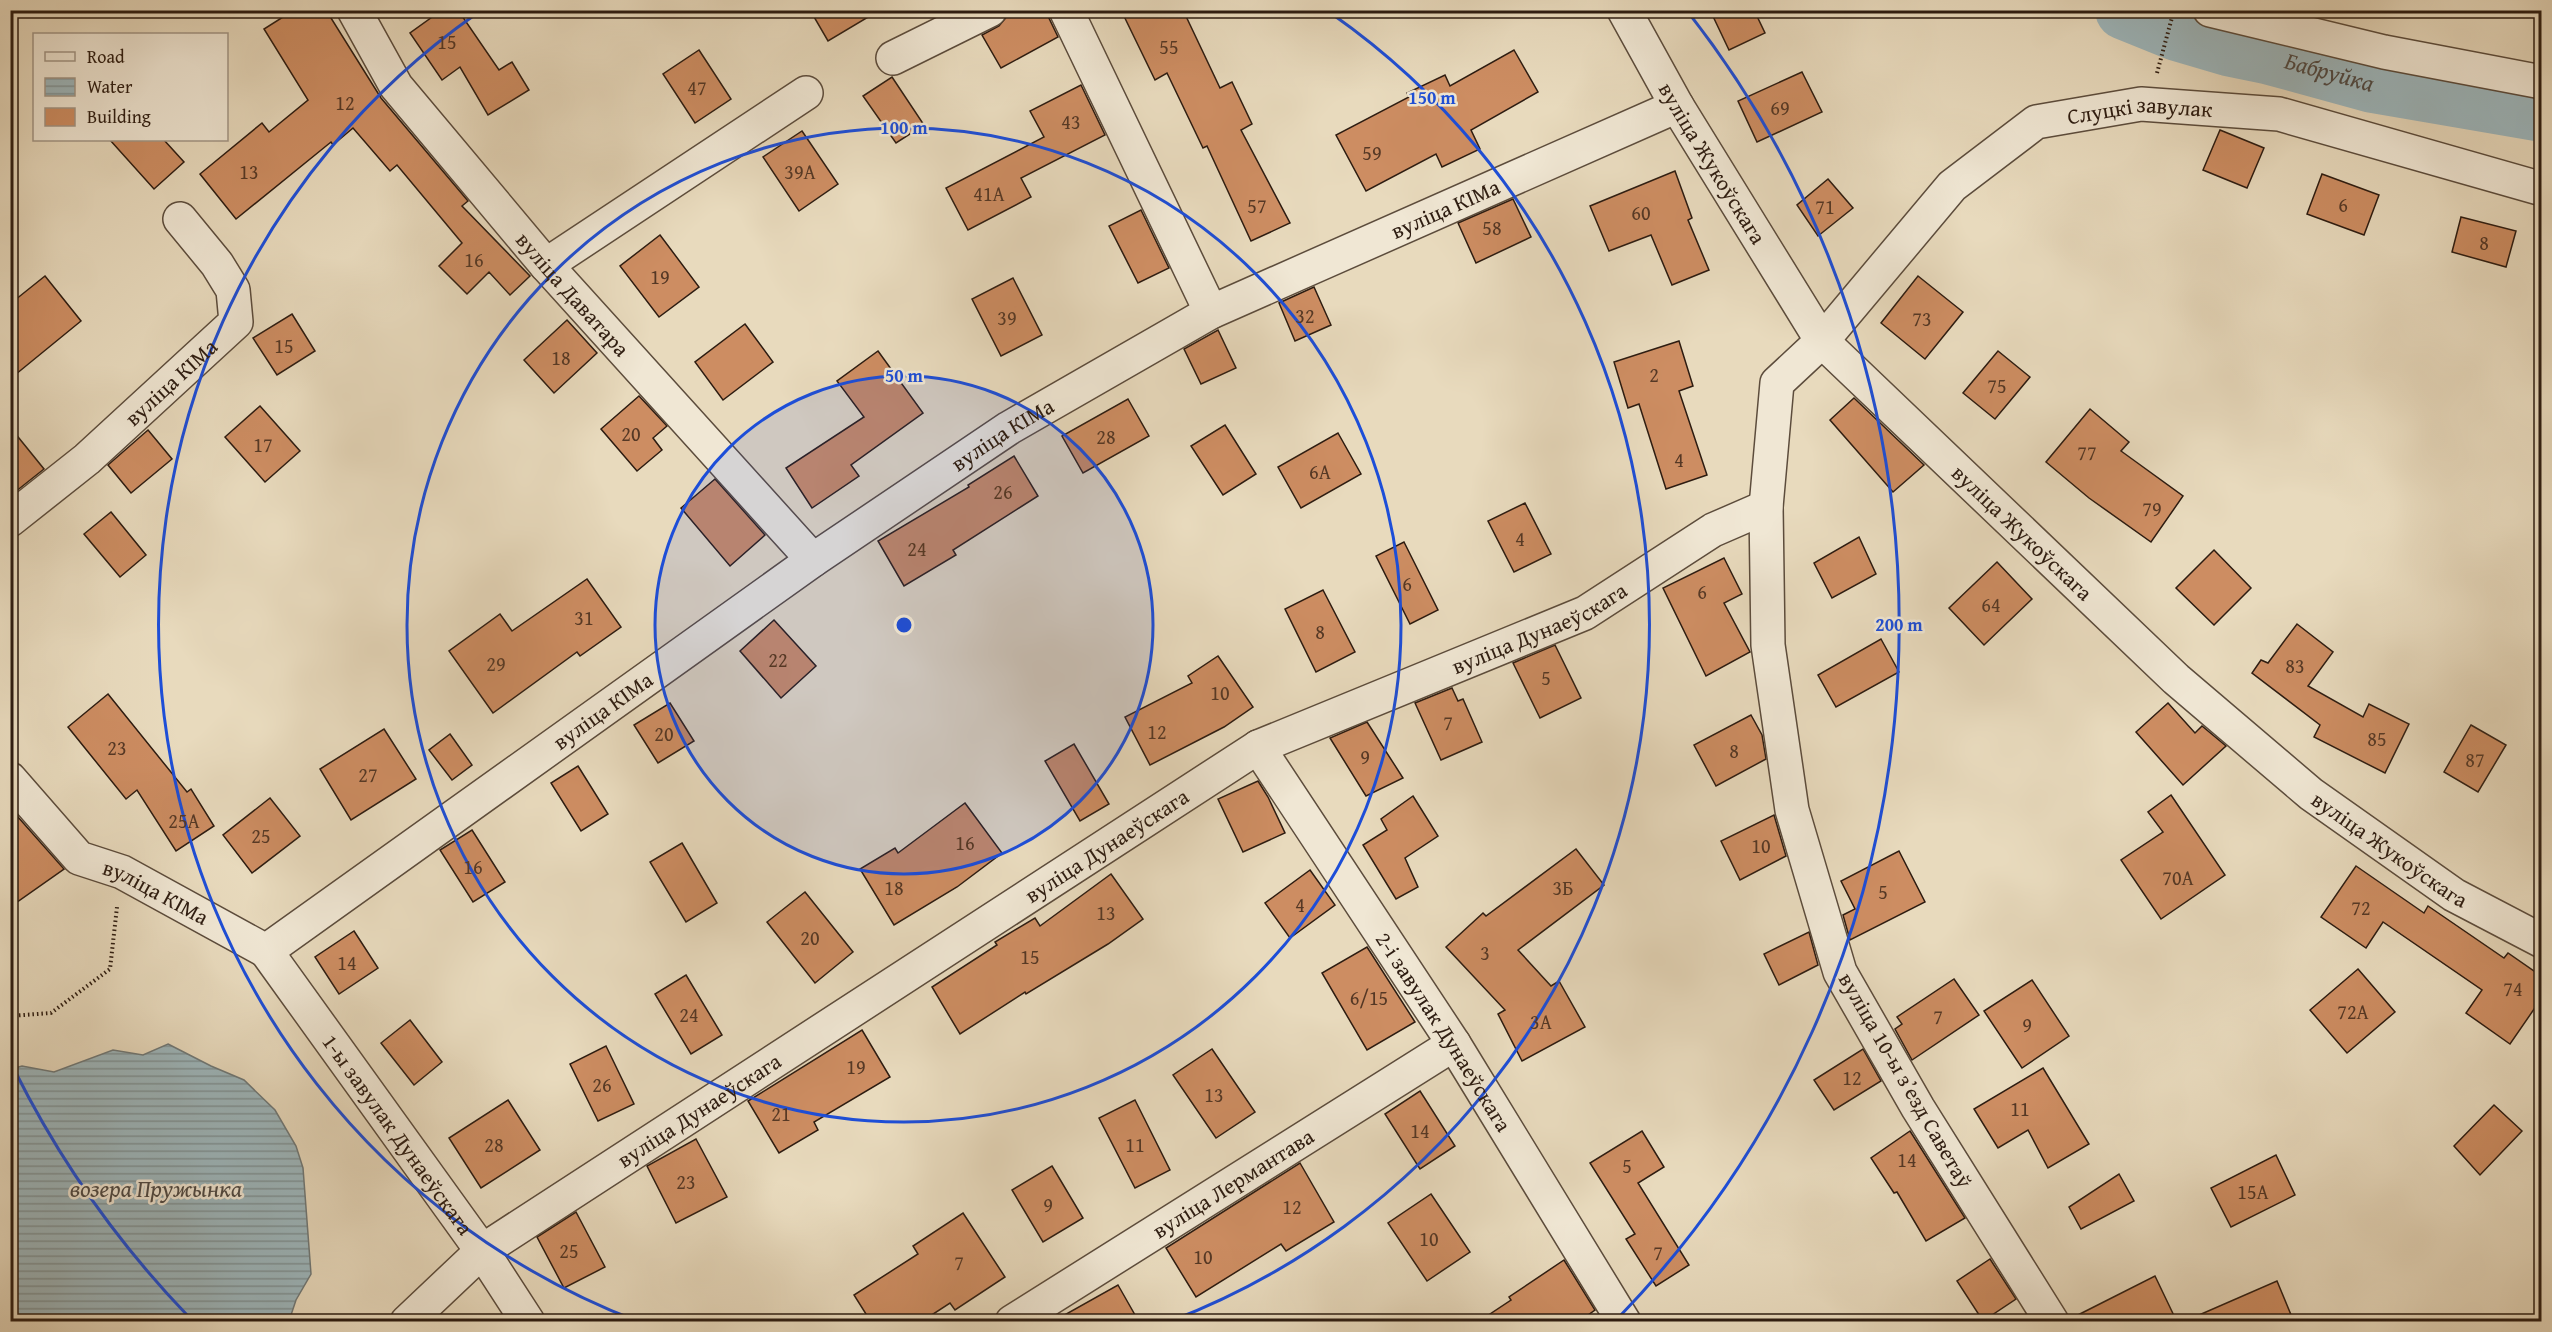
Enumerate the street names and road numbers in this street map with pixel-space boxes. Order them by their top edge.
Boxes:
street label: вуліца Жукоўскага [1651,77,1775,251]
street label: Слуцкі завулак [2065,88,2214,132]
street label: вуліца КІМа [1386,170,1505,247]
street label: вуліца Даватара [509,225,638,364]
street label: вуліца КІМа [117,331,225,433]
street label: вуліца КІМа [944,389,1060,479]
street label: вуліца Жукоўскага [1945,457,2101,608]
street label: вуліца Дунаеўскага [1447,574,1633,682]
street label: вуліца КІМа [546,663,659,757]
street label: вуліца Дунаеўскага [1018,780,1195,910]
street label: вуліца Жукоўскага [2305,783,2474,916]
street label: вуліца КІМа [99,851,215,933]
street label: 2-і завулак Дунаеўскага [1368,925,1520,1138]
street label: вуліца 10-ы зʼезд Саветаў [1831,966,1981,1194]
street label: 1-ы завулак Дунаеўскага [315,1027,482,1242]
street label: вуліца Дунаеўскага [611,1045,788,1175]
street label: вуліца Лермантава [1146,1120,1320,1246]

